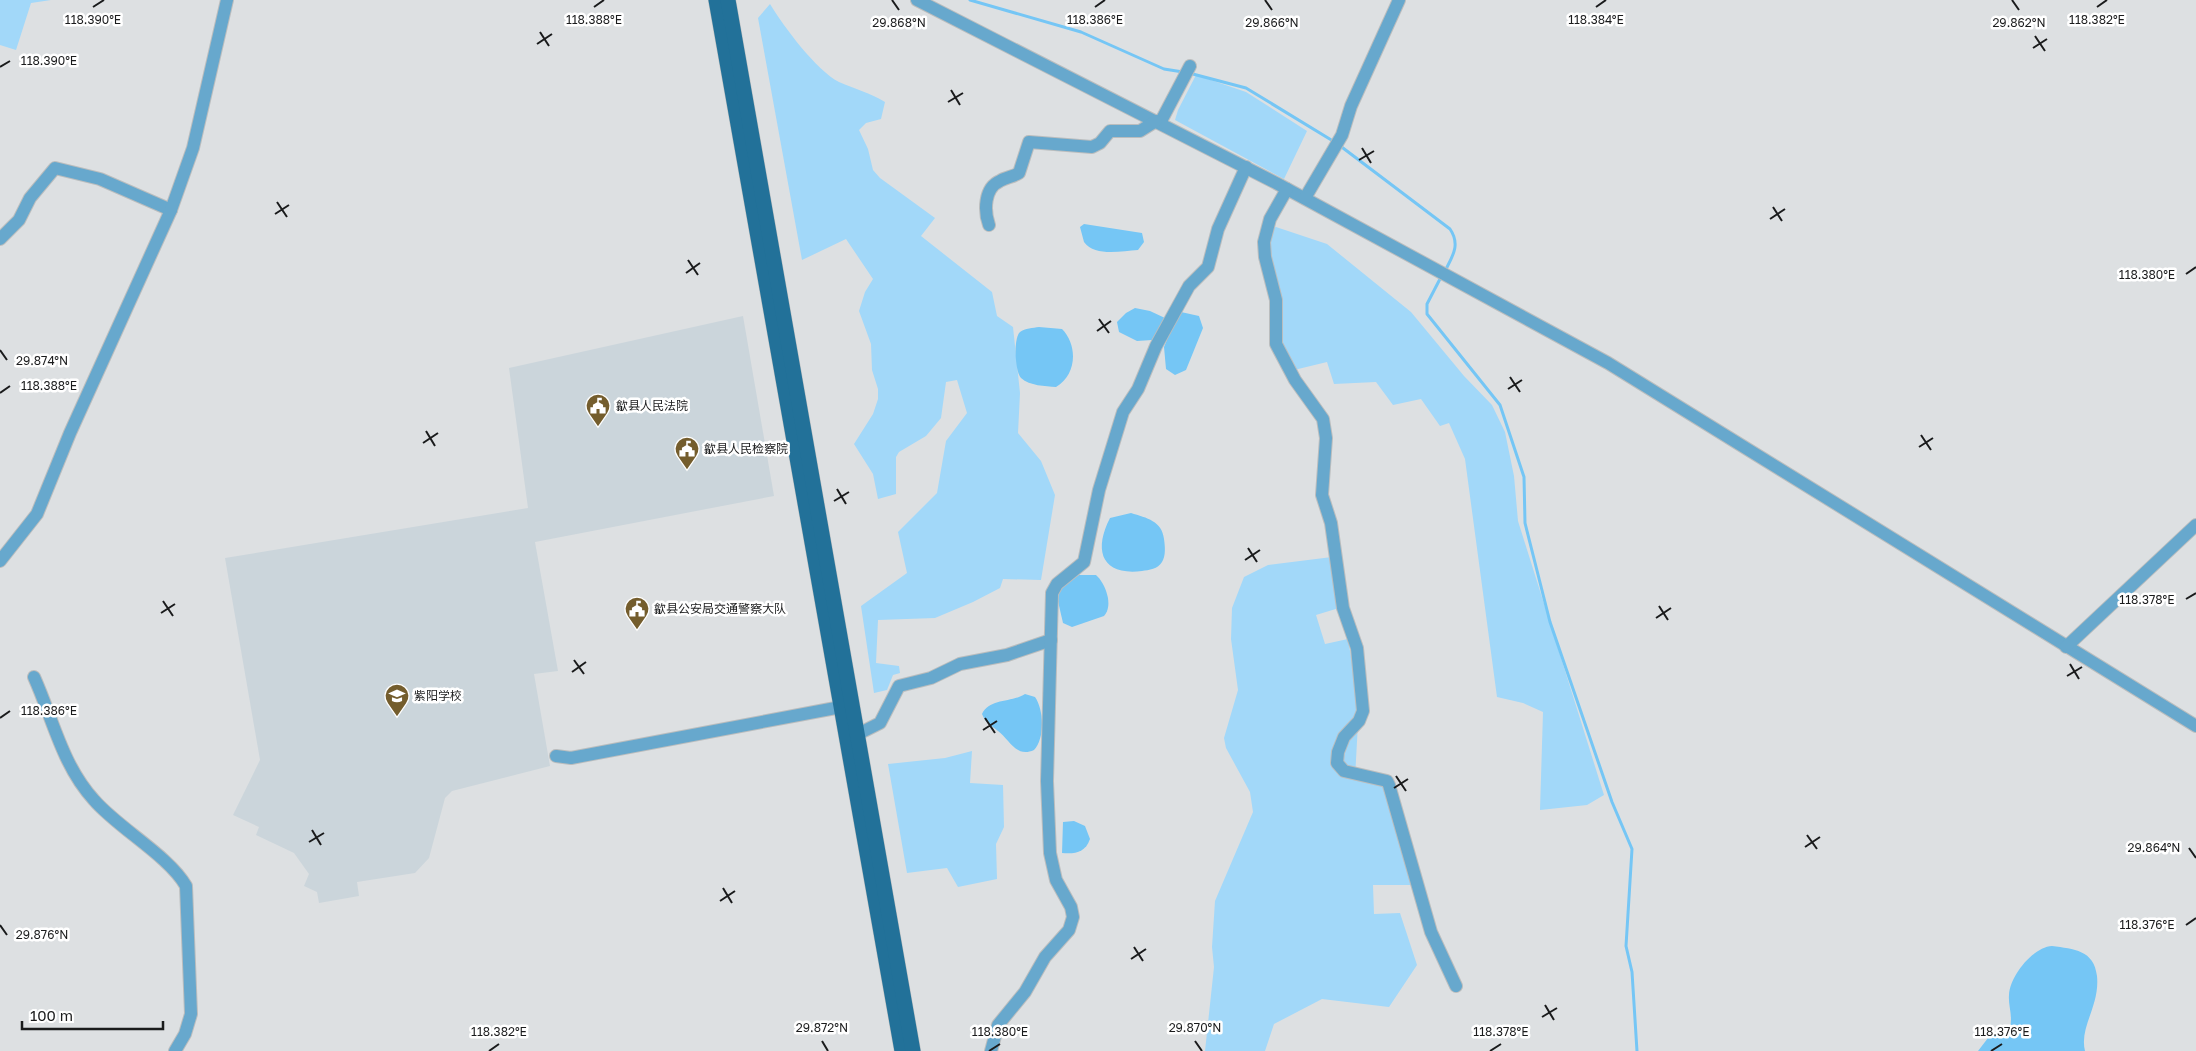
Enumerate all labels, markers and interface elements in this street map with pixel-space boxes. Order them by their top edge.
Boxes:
text: 118.390°E [65,12,121,27]
text: 118.388°E [566,12,622,27]
text: 118.386°E [1067,12,1123,27]
text: 118.384°E [1568,12,1624,27]
text: 118.382°E [2069,12,2125,27]
text: 29.868°N [872,15,926,30]
text: 29.866°N [1245,15,1299,30]
text: 29.862°N [1992,15,2046,30]
text: 118.390°E [21,53,77,68]
text: 118.380°E [2119,267,2175,282]
text: 29.874°N [16,353,68,368]
text: 118.388°E [21,378,77,393]
public building icon: 歙县人民法院 [585,393,611,427]
place label: 歙县人民法院 [616,398,688,413]
public building icon: 歙县人民检察院 [674,436,700,470]
place label: 歙县人民检察院 [704,441,788,456]
text: 118.378°E [2119,592,2175,607]
public building icon: 歙县公安局交通警察大队 [624,596,650,630]
place label: 歙县公安局交通警察大队 [654,601,786,616]
school or university icon: 紫阳学校 [384,683,410,717]
place label: 紫阳学校 [414,688,462,703]
text: 118.386°E [21,703,77,718]
text: 29.864°N [2128,840,2180,855]
text: 118.376°E [2119,917,2175,932]
text: 29.876°N [16,927,68,942]
scale bar [22,998,164,1030]
text: 100 m [30,1006,73,1024]
text: 29.872°N [796,1020,848,1035]
text: 29.870°N [1169,1020,1221,1035]
text: 118.382°E [471,1024,527,1039]
text: 118.380°E [972,1024,1028,1039]
text: 118.378°E [1473,1024,1529,1039]
text: 118.376°E [1974,1024,2030,1039]

